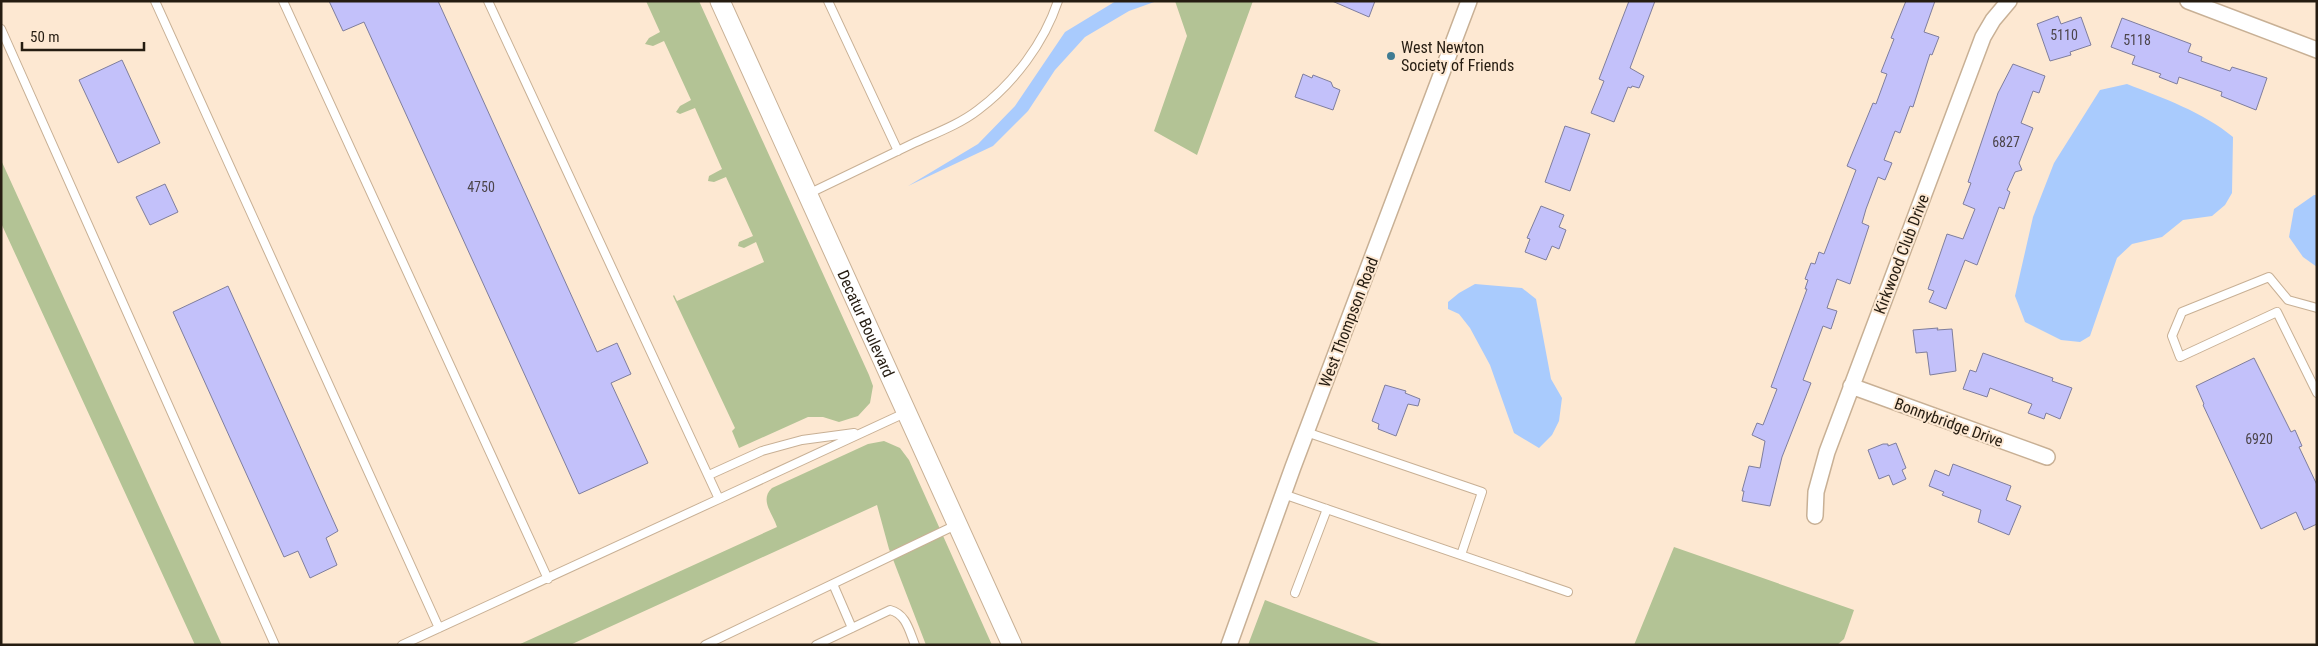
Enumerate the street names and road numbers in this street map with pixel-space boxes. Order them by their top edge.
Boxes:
street label: Kirkwood Club Drive [1870,192,1933,317]
street label: West Thompson Road [1315,254,1382,390]
street label: Decatur Boulevard [833,267,898,380]
street label: Bonnybridge Drive [1892,394,2006,451]

